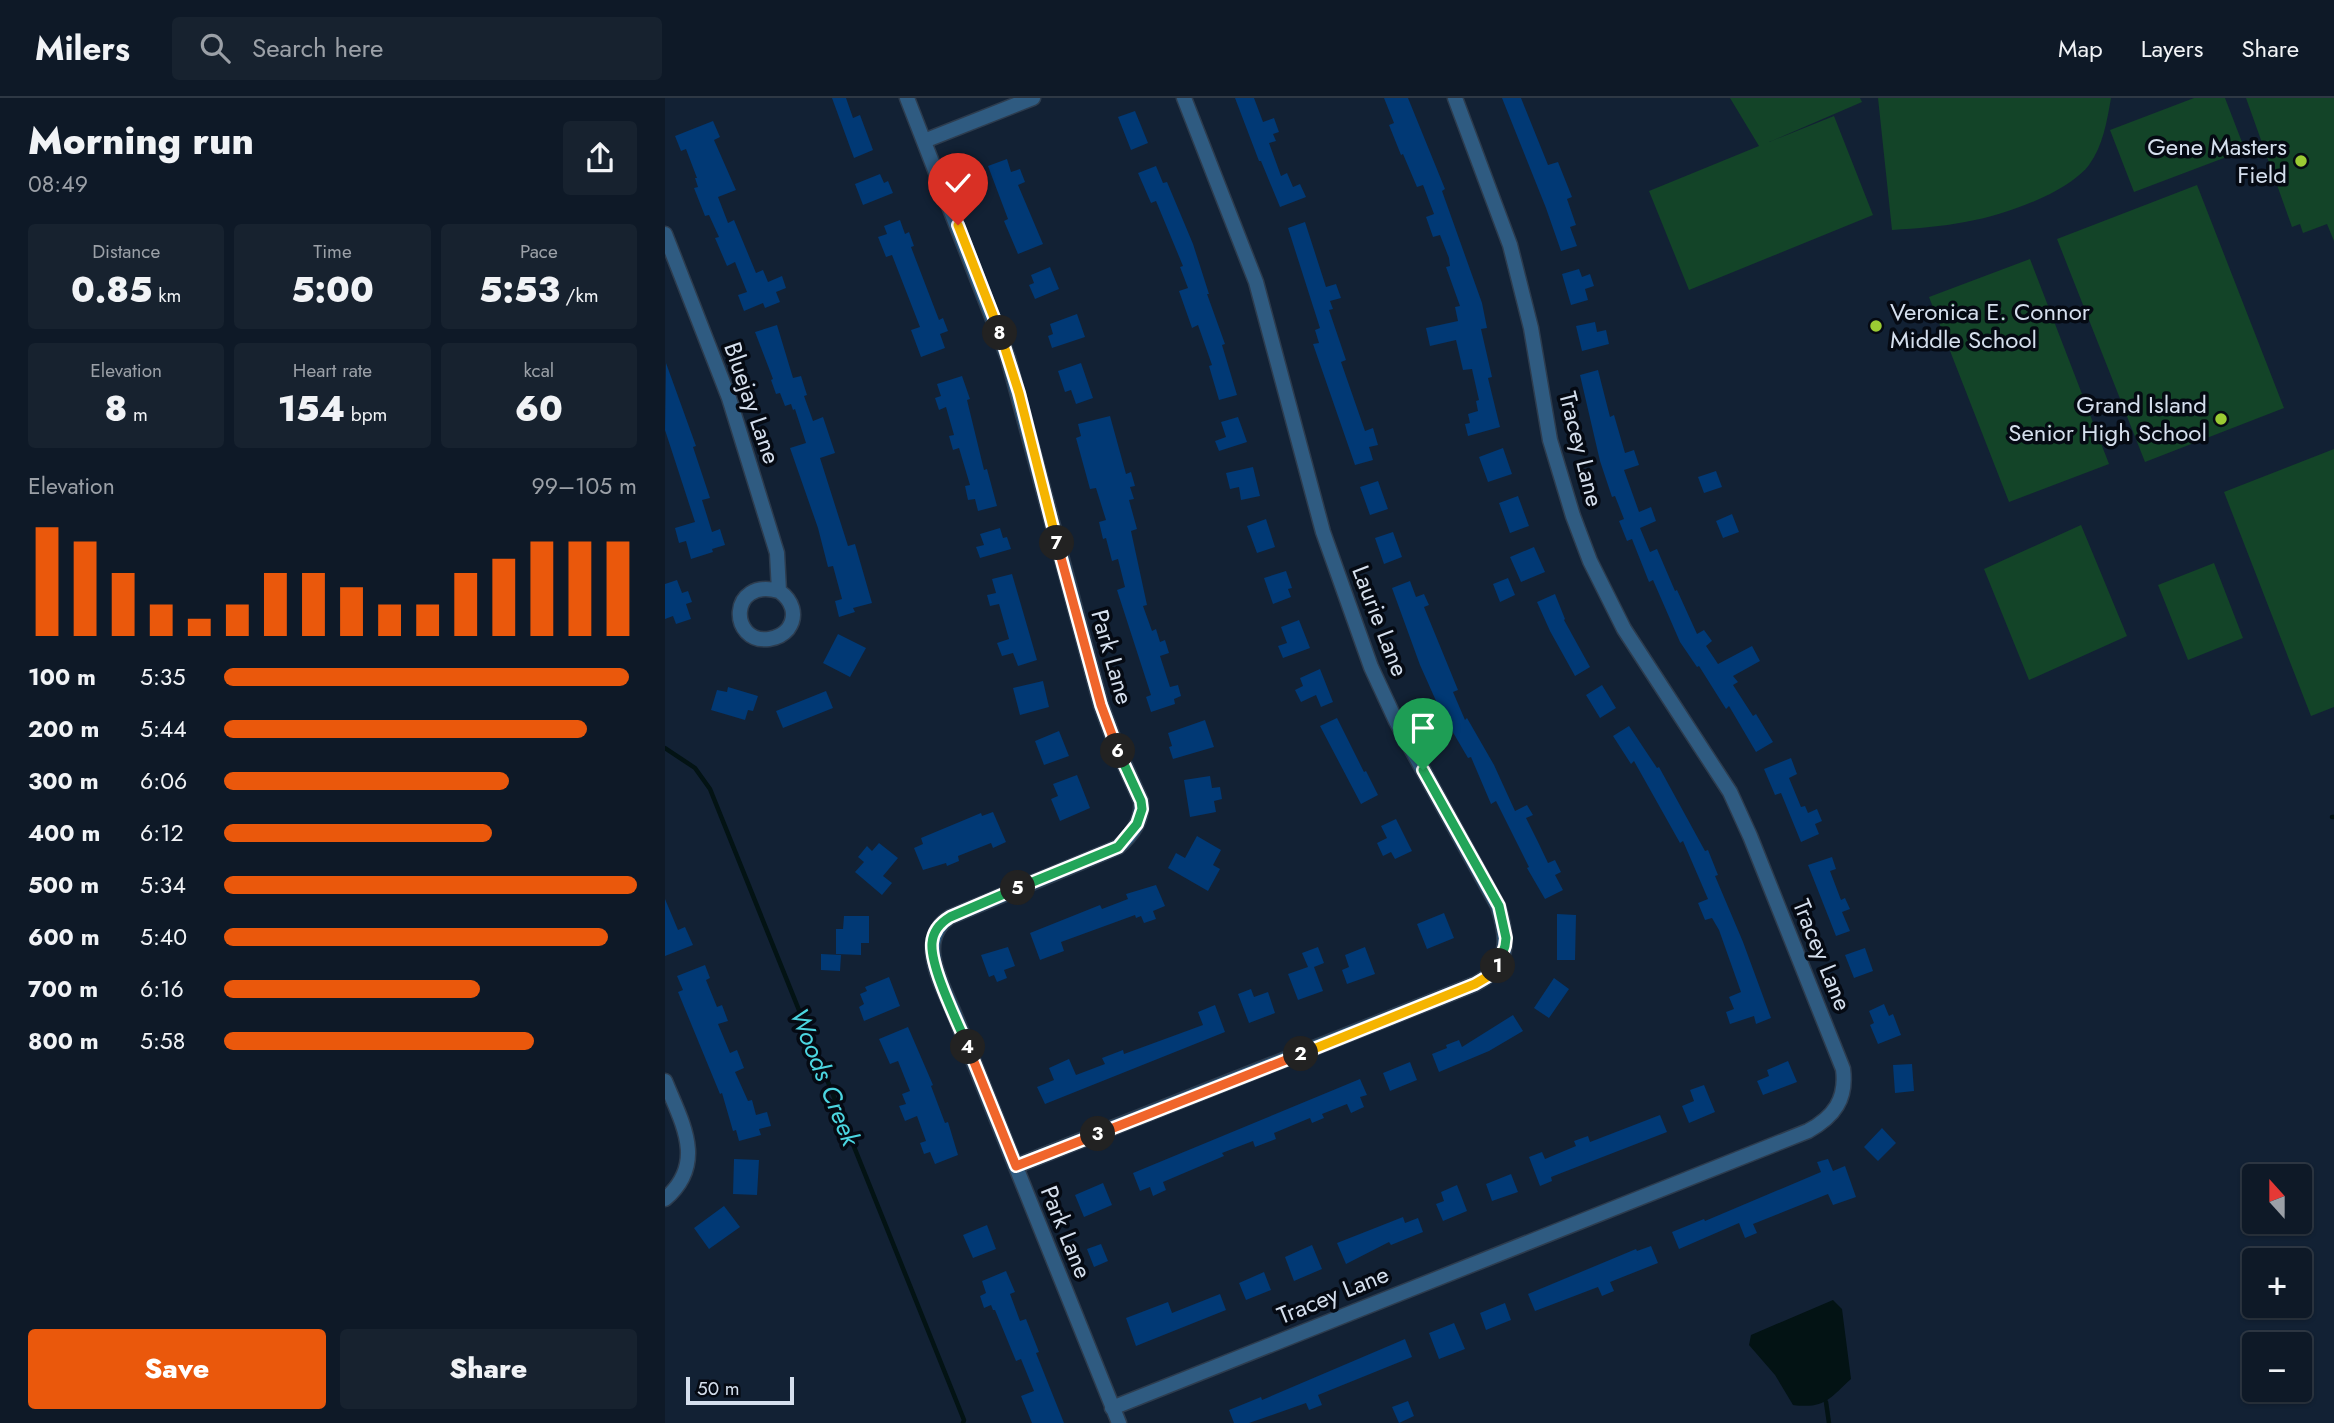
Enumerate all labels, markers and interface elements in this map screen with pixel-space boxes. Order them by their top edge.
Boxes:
search box [172,17,662,80]
text: Milers [35,25,130,72]
icon: search [196,29,234,67]
text: Search here [252,29,383,67]
text: Map [2058,31,2103,66]
text: Layers [2141,31,2203,66]
text: Share [2241,31,2299,66]
text: Morning run [28,113,254,168]
button: share [563,121,637,195]
place label: Gene Masters Field [2147,129,2287,192]
pin [928,153,988,225]
marker: Gene Masters Field [2293,153,2309,169]
icon: check [939,164,977,202]
text: 08:49 [28,167,88,201]
text: Distance [92,238,160,265]
text: Time [313,238,352,265]
text: Pace [520,238,558,265]
text: 0.85 [71,265,153,315]
text: 5:00 [291,265,374,315]
text: 5:53 [479,265,560,315]
text: km [153,282,181,309]
text: /km [560,282,599,309]
place label: Veronica E. Connor Middle School [1890,294,2091,357]
pin: 8 [983,316,1017,350]
marker: Veronica E. Connor Middle School [1868,318,1884,334]
text: 8 [994,319,1005,346]
street label: Bluejay Lane [715,337,790,468]
text: Elevation [90,357,162,384]
text: Heart rate [293,357,372,384]
text: kcal [523,357,554,384]
text: 8 [105,384,127,434]
text: 154 [278,384,345,434]
text: 60 [515,384,563,434]
place label: Grand Island Senior High School [2008,387,2207,450]
street label: Tracey Lane [1550,388,1613,510]
text: m [127,401,148,428]
text: bpm [345,401,387,428]
marker: Grand Island Senior High School [2213,411,2229,427]
text: Elevation [28,469,115,503]
text: 99–105 m [532,469,637,503]
pin: 7 [1039,526,1075,560]
text: 7 [1051,529,1062,556]
street label: Laurie Lane [1343,560,1418,681]
street label: Park Lane [1082,605,1143,708]
text: 100 m [28,660,96,694]
text: 5:35 [140,660,185,694]
pin [1393,698,1453,770]
icon: arrive [1404,709,1442,747]
text: 200 m [28,712,99,746]
text: 5:44 [140,712,187,746]
pin: 6 [1100,734,1135,768]
text: 6 [1111,737,1124,764]
text: 300 m [28,764,99,798]
text: 6:06 [140,764,187,798]
text: 400 m [28,816,100,850]
text: 6:12 [140,816,184,850]
text: 500 m [28,868,99,902]
text: 5:34 [140,868,186,902]
pin: 5 [1001,870,1035,906]
text: 5 [1011,874,1024,901]
street label: Tracey Lane [1784,894,1861,1016]
text: 600 m [28,920,100,954]
text: 5:40 [140,920,187,954]
pin: 1 [1481,948,1515,984]
text: 1 [1493,952,1502,979]
text: 700 m [28,972,98,1006]
text: 6:16 [140,972,184,1006]
water label: Woods Creek [780,1002,871,1153]
text: 800 m [28,1024,99,1058]
text: 5:58 [140,1024,185,1058]
pin: 4 [951,1030,985,1065]
text: 4 [961,1033,974,1060]
pin: 2 [1283,1037,1319,1072]
text: 2 [1294,1040,1307,1067]
pin: 3 [1081,1116,1115,1152]
text: 3 [1092,1120,1103,1147]
north arrow [2242,1164,2312,1234]
map controls [2242,1164,2312,1402]
street label: Park Lane [1032,1180,1101,1283]
button: + [2242,1248,2312,1318]
street label: Tracey Lane [1272,1256,1394,1333]
button: Save [28,1329,326,1409]
button: Share [340,1329,637,1409]
button: − [2242,1332,2312,1402]
scale bar [686,1374,795,1406]
text: 50 m [697,1375,740,1402]

